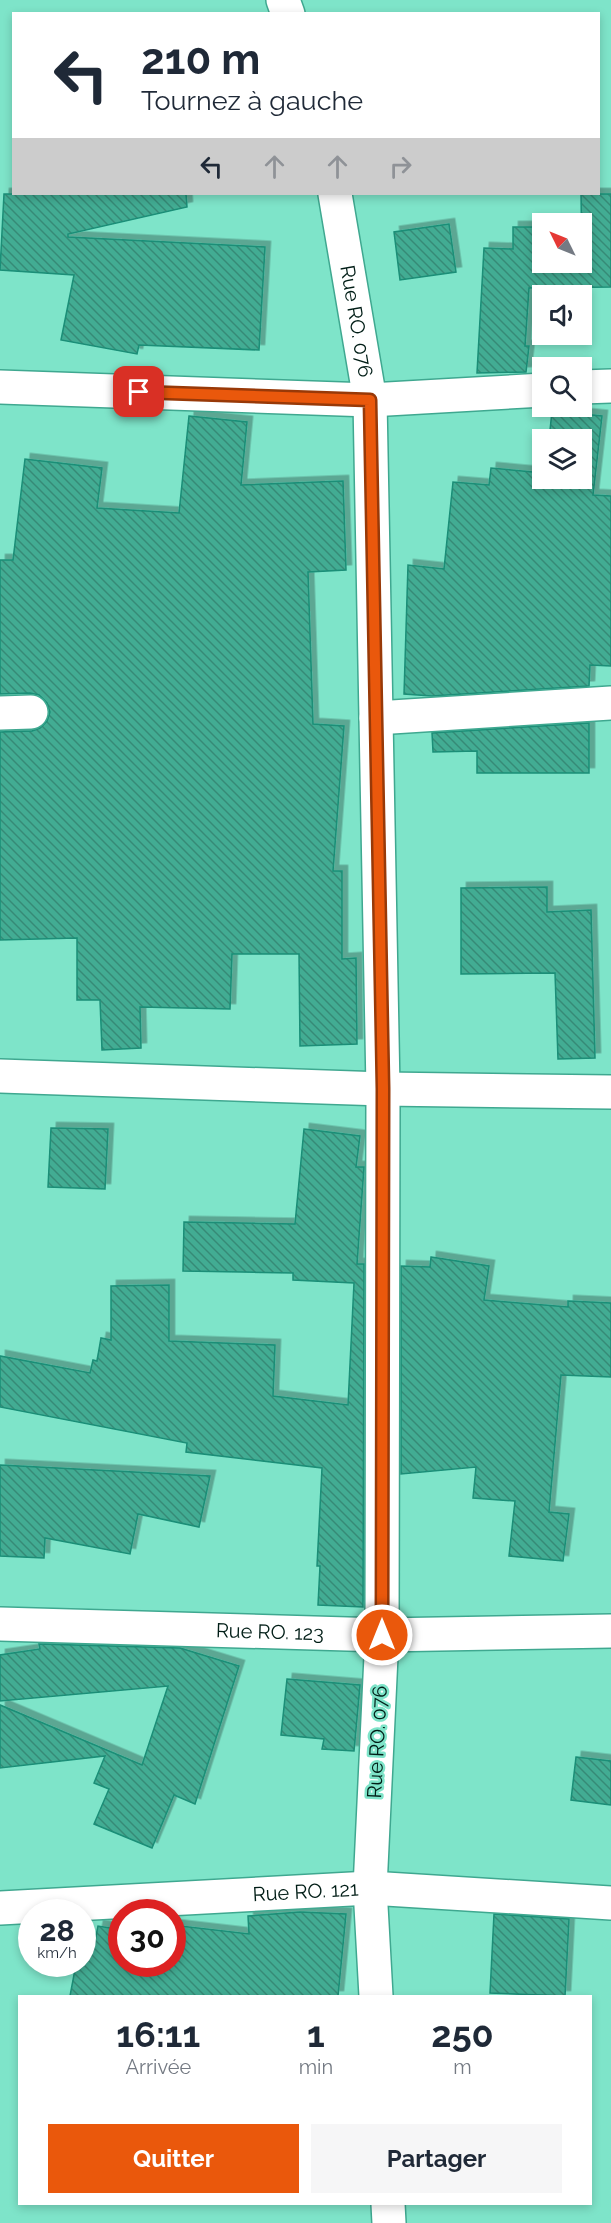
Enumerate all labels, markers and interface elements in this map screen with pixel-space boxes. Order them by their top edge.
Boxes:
text: 210 m [141,35,260,84]
icon: left [42,36,120,114]
text: Tournez à gauche [141,85,363,116]
icon: left [195,150,228,183]
icon: ahead [258,150,291,183]
icon: ahead [321,150,354,183]
icon: right [384,150,417,183]
north arrow [532,213,592,273]
map controls [532,213,592,489]
street label: Rue RO. 076 [335,263,378,379]
button: sound [532,285,592,345]
button: search [532,357,592,417]
pin [113,366,164,417]
icon: arrive [122,375,155,408]
button: layers [532,429,592,489]
position arrow [350,1603,414,1667]
street label: Rue RO. 123 [216,1618,324,1645]
street label: Rue RO. 076 [362,1685,392,1799]
street label: Rue RO. 121 [252,1877,359,1906]
speed limit sign: 30 [108,1899,186,1977]
text: 28 [39,1913,75,1948]
text: km/h [37,1944,77,1962]
text: 16:11 [116,2013,200,2055]
text: 1 [307,2013,325,2055]
text: 250 [431,2013,494,2055]
text: Arrivée [125,2055,191,2079]
text: min [299,2055,333,2079]
text: m [453,2055,472,2079]
button: Quitter [48,2124,299,2193]
button: Partager [311,2124,562,2193]

